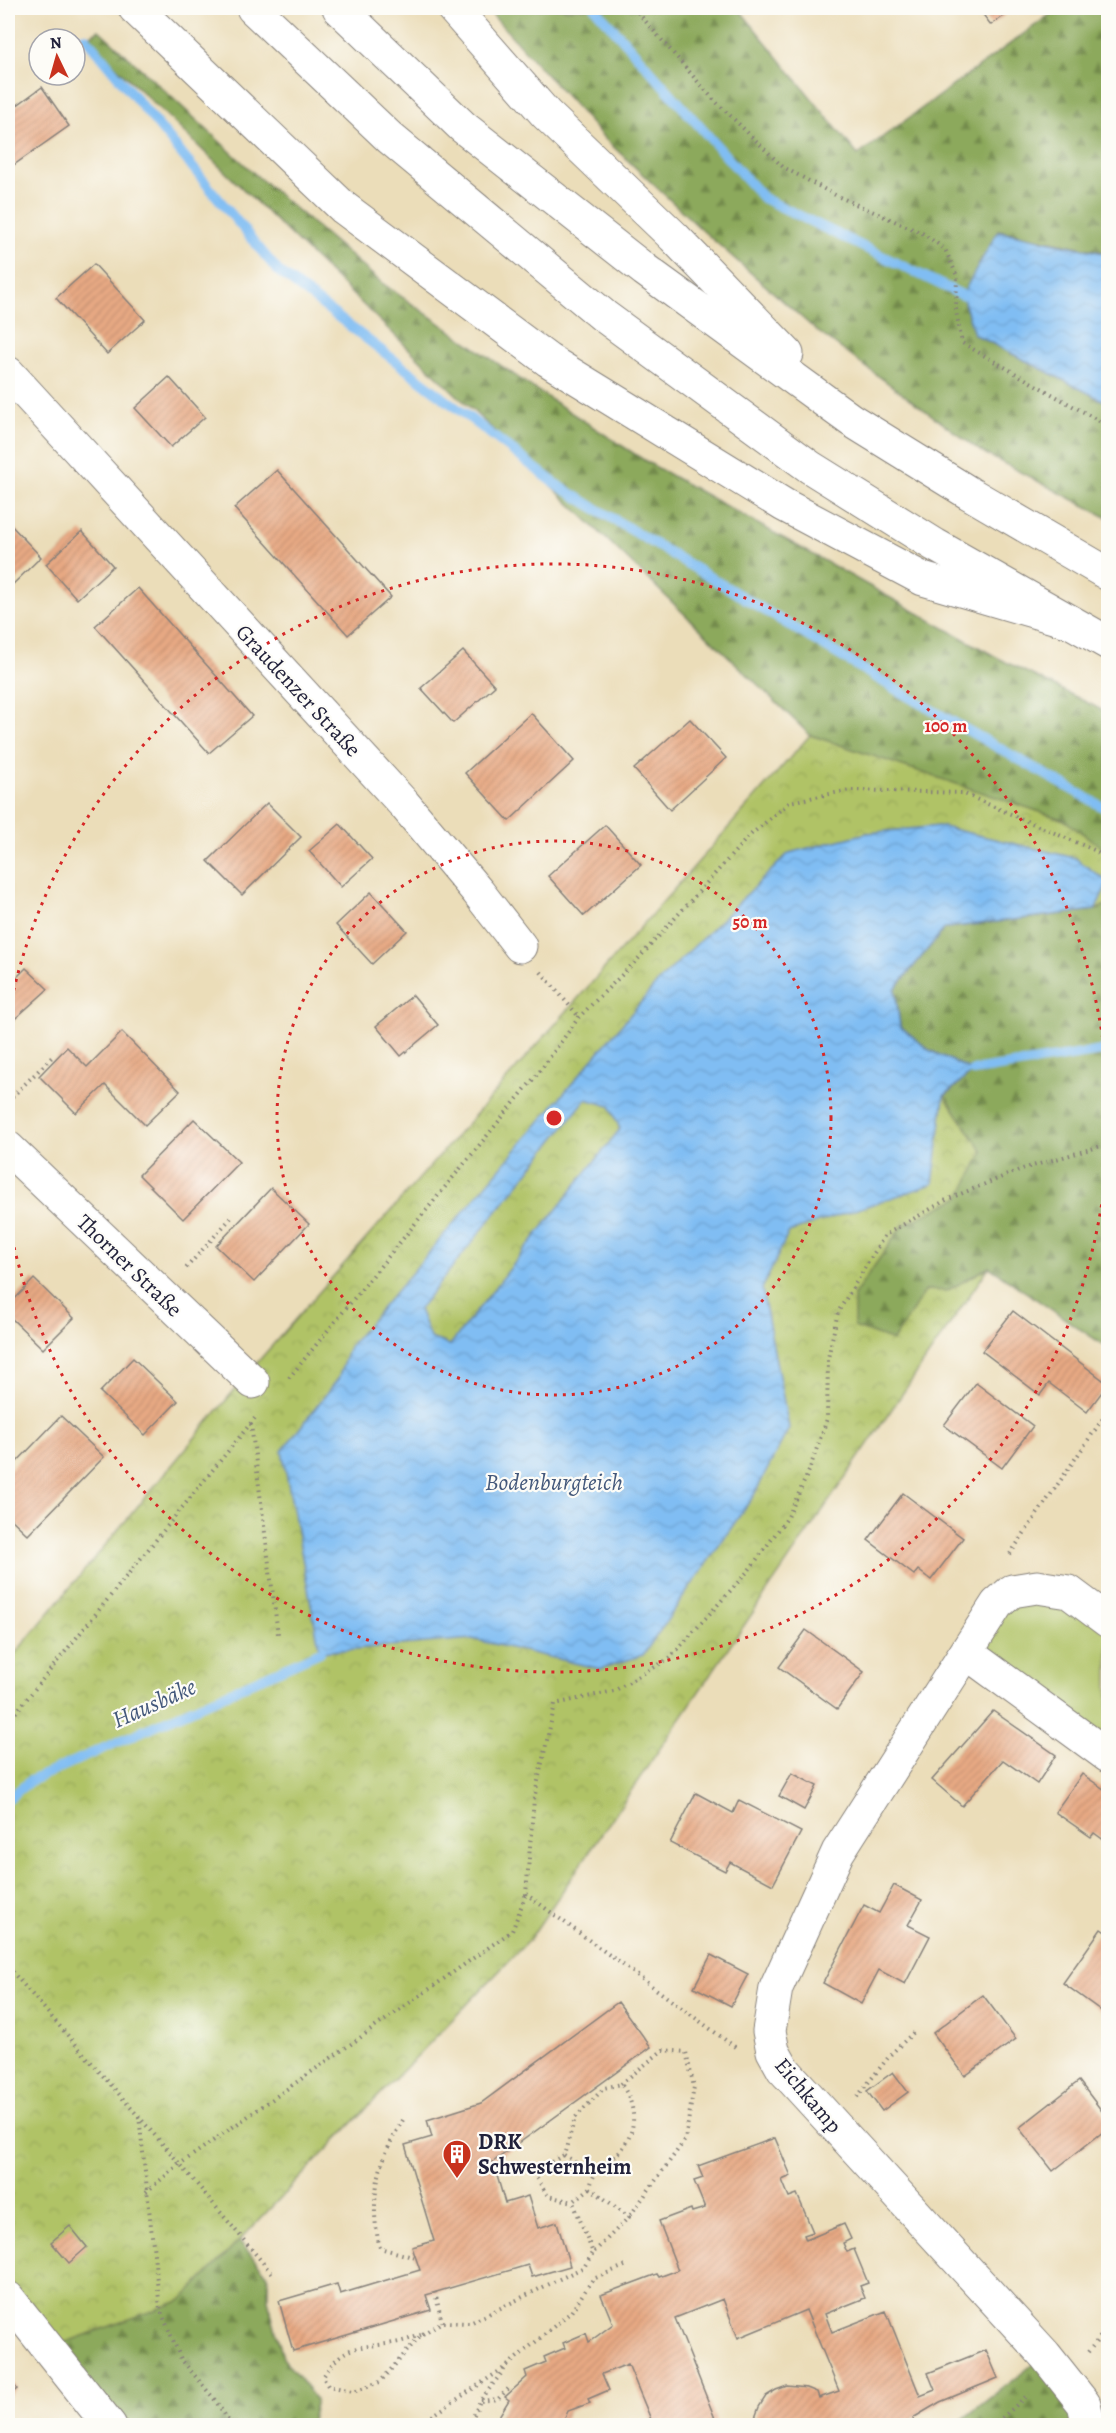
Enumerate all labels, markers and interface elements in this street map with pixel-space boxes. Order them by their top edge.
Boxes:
north arrow [27,27,87,87]
text: N [49,32,63,55]
street label: Graudenzer Straße [229,618,368,764]
text: 100 m [925,714,967,738]
text: 50 m [733,910,767,934]
centre of rings [544,1108,564,1128]
street label: Thorner Straße [70,1208,189,1324]
water label: Bodenburgteich [485,1466,623,1498]
water label: Hausbäke [107,1670,201,1736]
street label: Eichkamp [768,2051,849,2140]
place label: DRK Schwesternheim [478,2127,631,2182]
building icon: DRK Schwesternheim [441,2138,473,2180]

